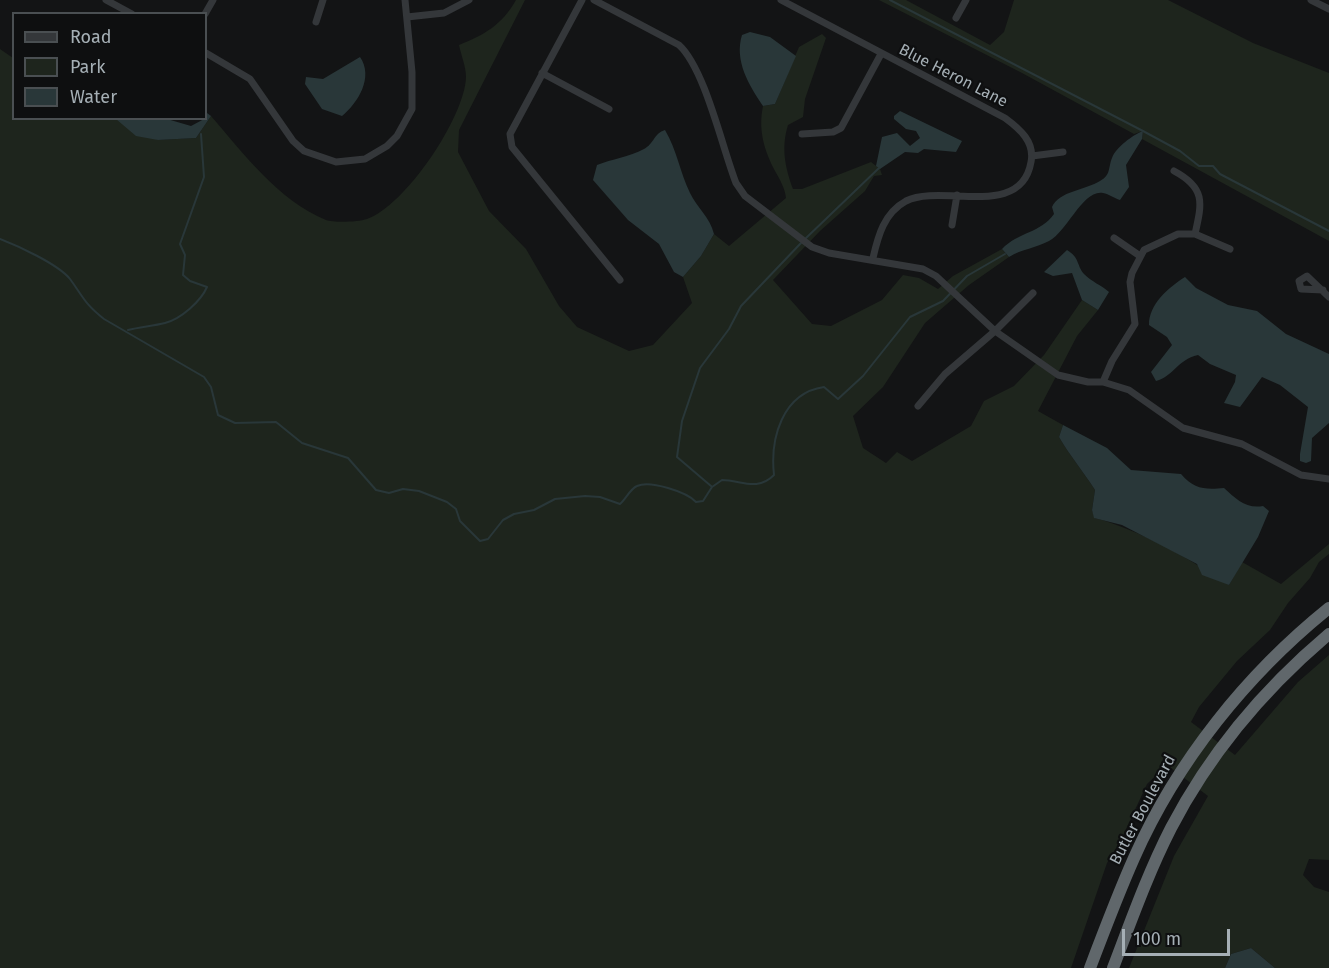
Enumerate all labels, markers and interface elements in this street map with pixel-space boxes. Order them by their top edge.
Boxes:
legend [12,12,207,120]
text: Road [70,26,112,48]
street label: Blue Heron Lane [895,40,1011,112]
text: Park [70,56,105,78]
text: Water [70,86,117,108]
street label: Butler Boulevard [1106,752,1180,868]
scale bar [1125,917,1233,955]
text: 100 m [1133,928,1181,950]

